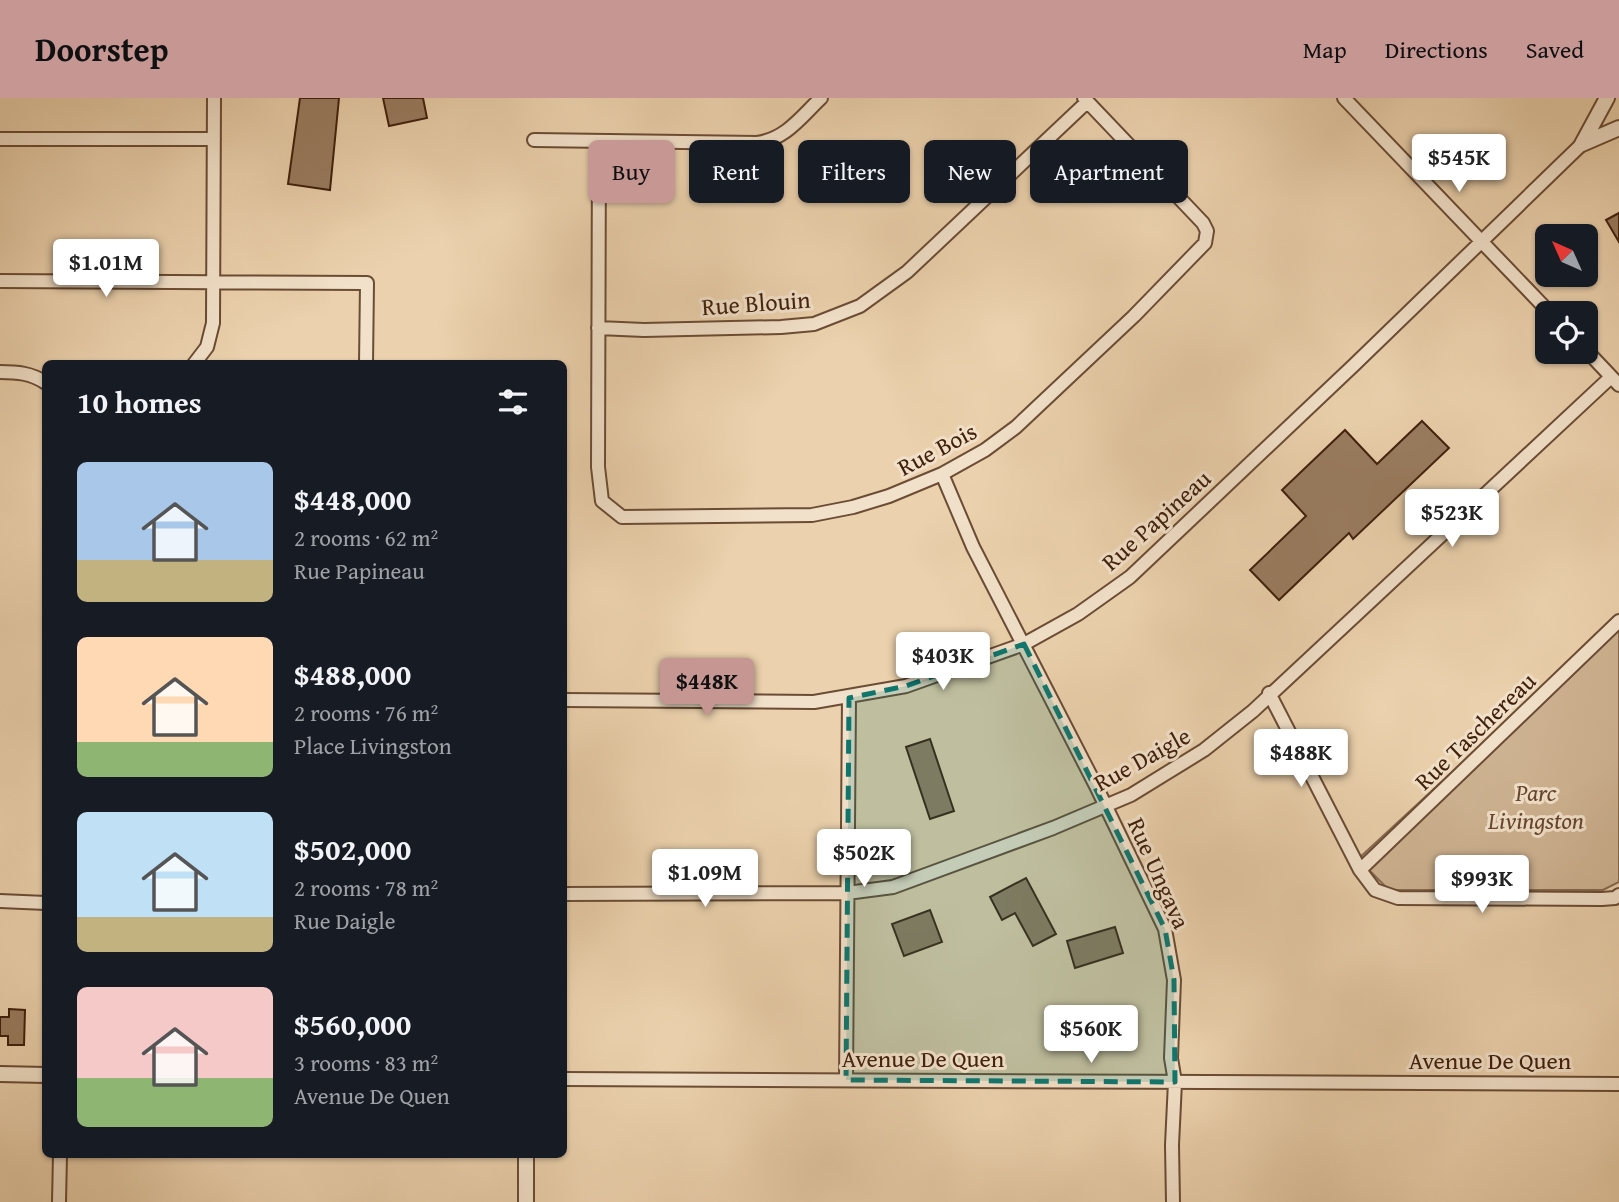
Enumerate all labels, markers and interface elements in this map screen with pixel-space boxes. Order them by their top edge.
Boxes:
text: Doorstep [35,25,168,73]
text: Map [1303,32,1347,67]
text: Directions [1385,32,1488,67]
text: Saved [1526,32,1584,67]
pin: $545K [1410,134,1508,194]
chip: Buy [588,140,675,203]
chip: Rent [689,140,784,203]
chip: Filters [798,140,910,203]
chip: New [924,140,1016,203]
chip: Apartment [1030,140,1188,203]
text: $545K [1428,140,1490,173]
north arrow [1535,224,1598,287]
map controls [1535,224,1598,364]
pin: $1.01M [49,240,163,299]
text: $1.01M [69,245,143,278]
street label: Rue Blouin [700,282,812,324]
button: locate [1535,301,1598,364]
text: 10 homes [77,380,202,424]
icon: filters [494,383,532,421]
street label: Rue Bois [891,413,983,485]
street label: Rue Papineau [1094,461,1218,579]
text: $448,000 [294,477,411,521]
icon: home [133,490,217,574]
pin: $523K [1403,490,1501,549]
text: $523K [1421,495,1483,528]
text: 2 rooms · 62 m² [294,521,438,554]
text: Rue Papineau [294,554,425,587]
pin: $403K [894,632,992,692]
text: $403K [912,638,974,671]
text: $488,000 [294,652,411,696]
pin: $448K [658,658,756,718]
text: $448K [676,664,738,697]
street label: Rue Taschereau [1406,664,1544,798]
icon: home [133,665,217,749]
text: 2 rooms · 76 m² [294,696,438,729]
street label: Rue Daigle [1087,718,1197,800]
text: Place Livingston [294,729,452,762]
pin: $488K [1252,730,1350,789]
text: $488K [1270,735,1332,768]
park label: Parc Livingston [1487,775,1584,838]
street label: Rue Ungava [1119,812,1199,935]
text: $502,000 [294,827,411,871]
pin: $502K [815,830,913,889]
text: $502K [833,835,895,868]
icon: home [133,840,217,924]
pin: $1.09M [648,850,762,909]
text: $1.09M [668,855,742,888]
pin: $993K [1433,856,1531,915]
text: $993K [1451,861,1513,894]
text: 2 rooms · 78 m² [294,871,438,904]
text: Rue Daigle [294,904,396,937]
text: $560,000 [294,1002,411,1046]
pin: $560K [1042,1006,1140,1065]
text: $560K [1060,1011,1122,1044]
icon: home [133,1015,217,1099]
street label: Avenue De Quen [842,1041,1005,1076]
street label: Avenue De Quen [1409,1043,1572,1078]
text: 3 rooms · 83 m² [294,1046,438,1079]
text: Avenue De Quen [294,1079,450,1112]

